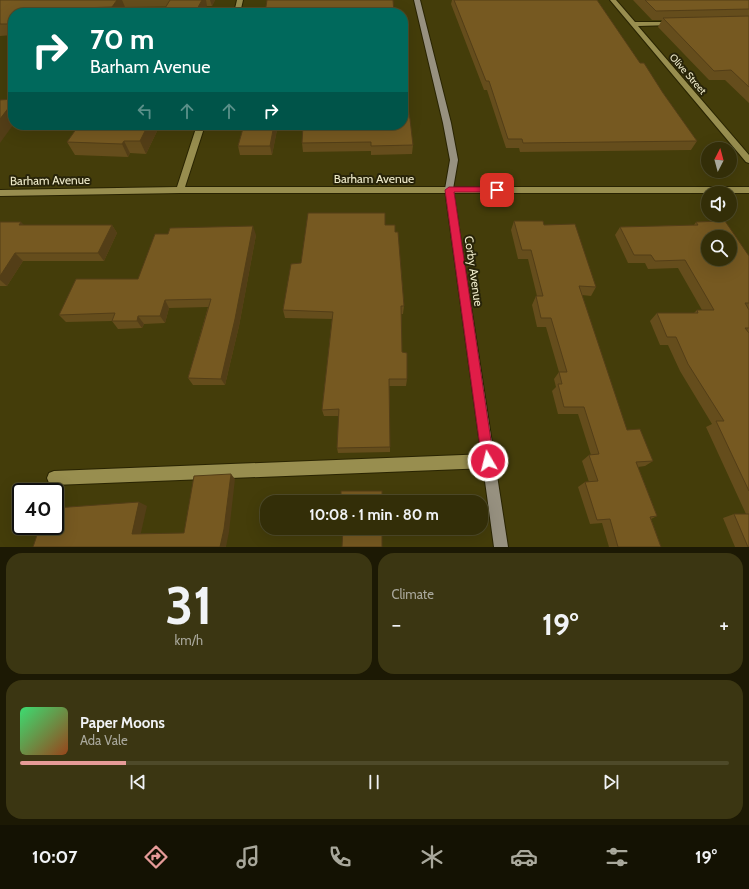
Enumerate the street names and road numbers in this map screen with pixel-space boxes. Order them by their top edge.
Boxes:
street label: Olive Street [667,51,710,98]
street label: Barham Avenue [334,171,414,186]
street label: Barham Avenue [10,172,90,188]
street label: Corby Avenue [462,235,486,307]

